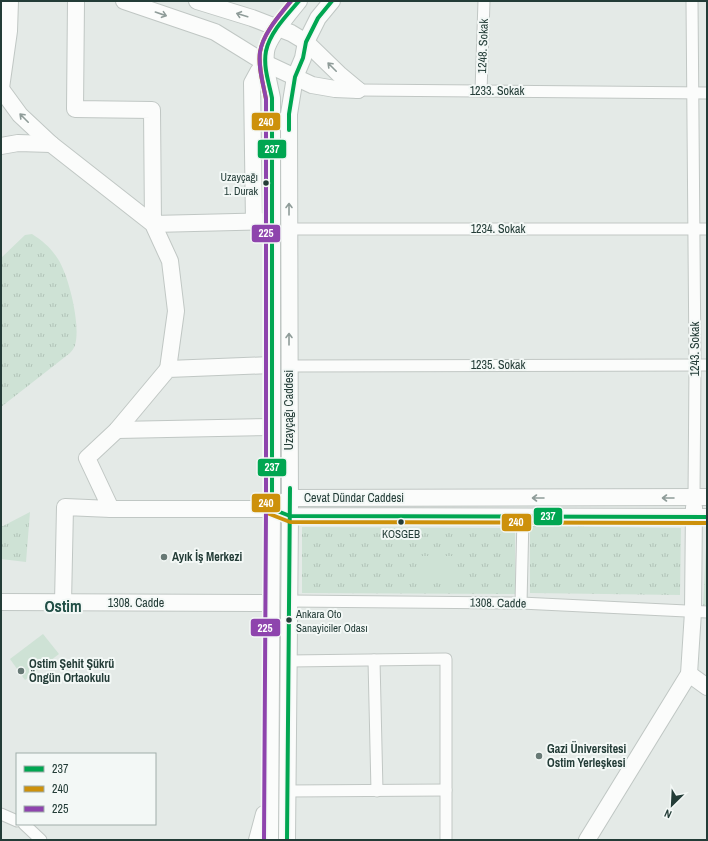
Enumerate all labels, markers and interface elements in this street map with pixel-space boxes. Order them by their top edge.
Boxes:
one-way arrow [154,11,167,18]
one-way arrow [236,11,249,18]
street label: 1248. Sokak [474,18,492,74]
one-way arrow [327,62,337,72]
street label: 1233. Sokak [470,83,524,99]
line badge: 240 [251,112,281,131]
one-way arrow [19,113,29,123]
text: 240 [258,115,274,129]
line badge: 237 [257,139,287,159]
text: 237 [264,142,280,156]
place label: Uzayçağı 1. Durak [220,170,258,198]
marker: Uzayçağı 1. Durak [261,178,271,188]
one-way arrow [285,203,293,216]
street label: 1234. Sokak [471,221,525,237]
line badge: 225 [251,224,281,243]
text: 225 [258,226,274,240]
street label: 1243. Sokak [687,322,703,376]
one-way arrow [285,333,293,346]
street label: 1235. Sokak [471,357,525,373]
street label: Uzayçağı Caddesi [281,370,297,450]
line badge: 237 [257,458,287,477]
text: 237 [264,460,280,474]
street label: Cevat Dündar Caddesi [304,490,404,506]
line badge: 240 [251,493,281,513]
one-way arrow [532,494,545,502]
one-way arrow [662,494,675,502]
text: 240 [258,496,274,510]
line badge: 237 [533,507,563,526]
text: 237 [540,509,556,523]
line badge: 240 [501,513,532,532]
text: 240 [508,515,524,529]
marker: KOSGEB [396,517,406,527]
place label: KOSGEB [382,527,420,541]
place label: Ayık İş Merkezi [172,549,242,565]
marker: Ayık İş Merkezi [159,552,169,562]
district label: Ostim [44,595,82,617]
street label: 1308. Cadde [108,595,164,611]
street label: 1308. Cadde [470,595,526,611]
place label: Ankara Oto Sanayiciler Odası [295,607,368,635]
marker: Ankara Oto Sanayiciler Odası [284,615,294,625]
line badge: 225 [250,618,281,637]
text: 225 [257,621,273,635]
place label: Ostim Şehit Şükrü Öngün Ortaokulu [29,656,114,686]
marker: Ostim Şehit Şükrü Öngün Ortaokulu [16,666,26,676]
place label: Gazi Üniversitesi Ostim Yerleşkesi [547,740,627,771]
marker: Gazi Üniversitesi Ostim Yerleşkesi [534,751,544,761]
legend [16,753,156,825]
text: 237 [52,761,69,777]
text: 240 [52,781,68,797]
north arrow [652,785,692,825]
text: 225 [52,801,69,817]
text: N [662,806,674,822]

